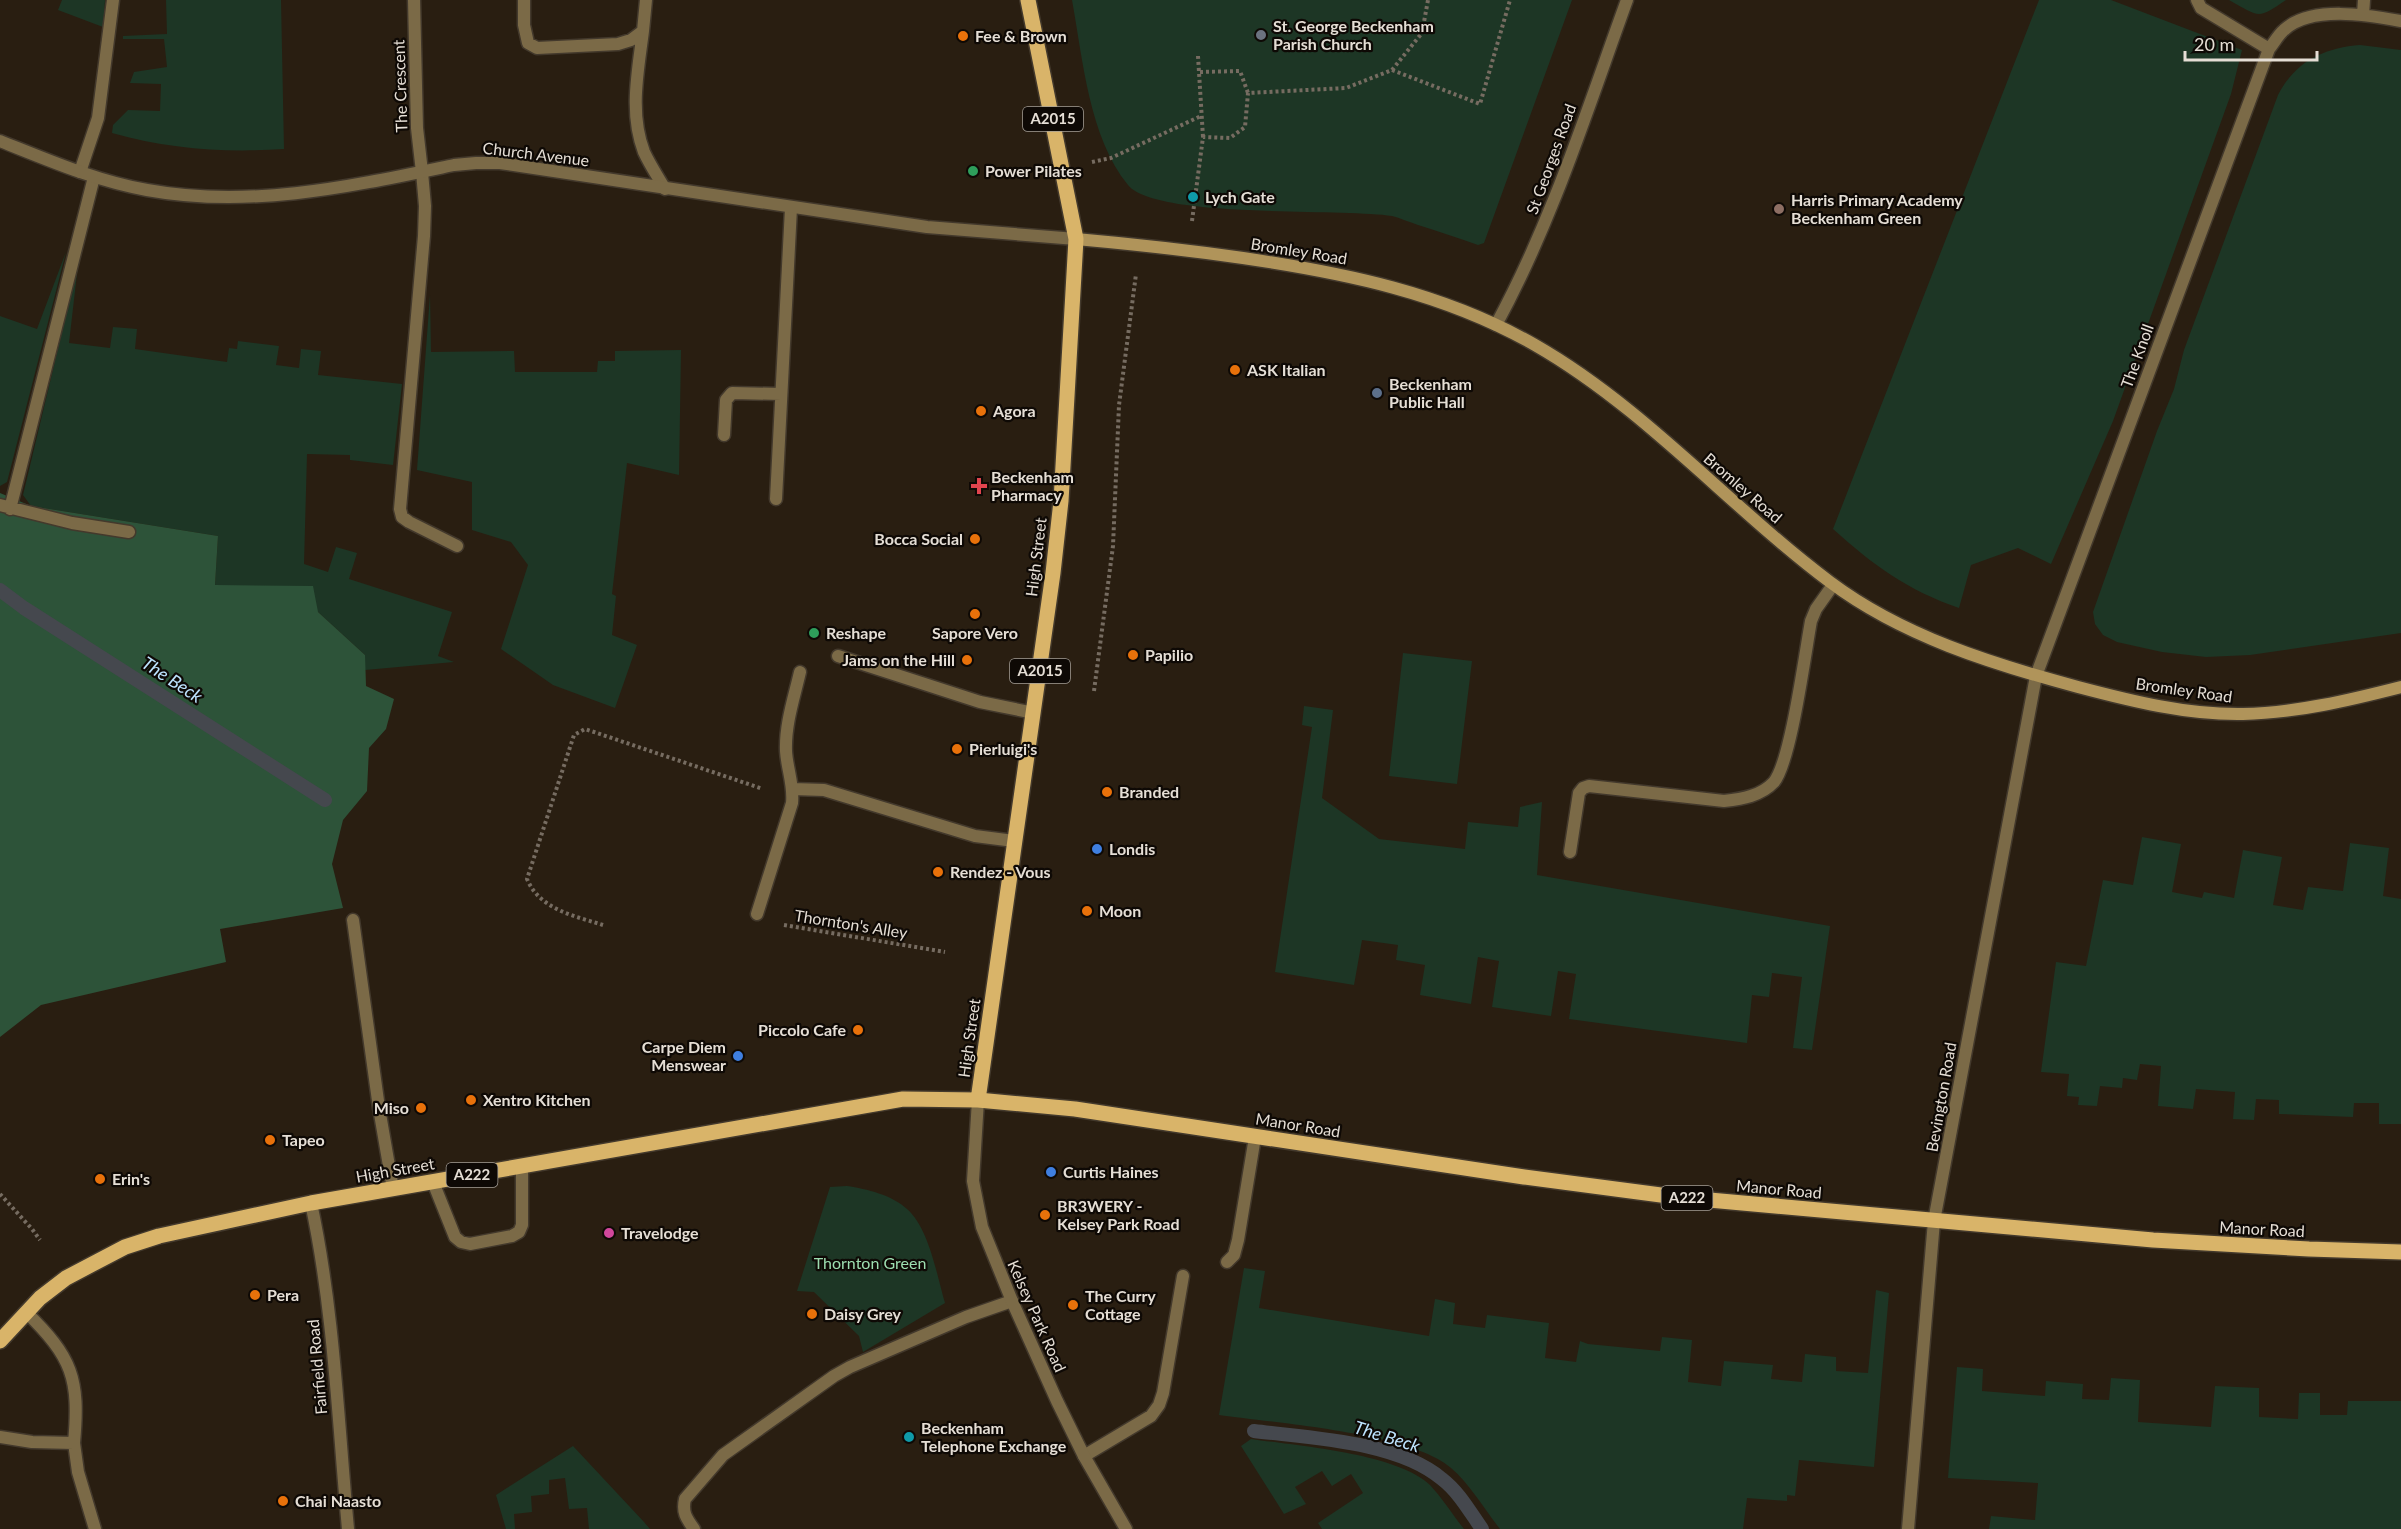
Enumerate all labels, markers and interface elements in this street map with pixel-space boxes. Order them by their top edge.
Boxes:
place label: St. George Beckenham Parish Church [1273,16,1434,53]
scale bar [2185,24,2317,62]
place label: Fee & Brown [975,26,1067,45]
marker: St. George Beckenham Parish Church [1254,28,1268,42]
marker: Fee & Brown [956,29,970,43]
text: 20 m [2194,33,2234,55]
street label: The Crescent [388,39,411,133]
street label: St Georges Road [1522,101,1579,217]
road number: A2015 [1023,107,1083,131]
street label: Church Avenue [482,138,590,169]
place label: Power Pilates [985,161,1082,180]
marker: Power Pilates [966,164,980,178]
place label: Lych Gate [1205,187,1275,206]
marker: Lych Gate [1186,190,1200,204]
place label: Harris Primary Academy Beckenham Green [1791,190,1963,227]
marker: Harris Primary Academy Beckenham Green [1772,202,1786,216]
street label: Bromley Road [1250,234,1349,268]
street label: The Knoll [2116,321,2157,391]
place label: ASK Italian [1246,360,1326,379]
marker: ASK Italian [1228,363,1242,377]
place label: Beckenham Public Hall [1389,374,1472,411]
marker: Beckenham Public Hall [1370,386,1384,400]
place label: Agora [992,401,1036,420]
marker: Agora [974,404,988,418]
street label: Bromley Road [1700,449,1786,527]
place label: Beckenham Pharmacy [991,467,1074,504]
marker: Beckenham Pharmacy [972,479,986,493]
street label: High Street [1021,516,1050,598]
place label: Bocca Social [874,529,963,548]
marker: Bocca Social [968,532,982,546]
marker: Sapore Vero [968,607,982,621]
place label: Reshape [826,623,887,642]
place label: Sapore Vero [932,623,1018,642]
marker: Reshape [807,626,821,640]
place label: Papilio [1145,645,1193,664]
marker: Papilio [1126,648,1140,662]
place label: Jams on the Hill [842,650,955,669]
water label: The Beck [138,651,207,707]
marker: Jams on the Hill [960,653,974,667]
road number: A2015 [1010,659,1070,683]
street label: Bromley Road [2135,673,2234,706]
place label: Pierluigi's [969,739,1037,758]
marker: Pierluigi's [950,742,964,756]
place label: Branded [1119,782,1179,801]
marker: Branded [1100,785,1114,799]
place label: Londis [1109,839,1155,858]
marker: Londis [1090,842,1104,856]
place label: Rendez - Vous [950,862,1051,881]
marker: Rendez - Vous [931,865,945,879]
place label: Moon [1099,901,1141,920]
marker: Moon [1080,904,1094,918]
street label: Thornton's Alley [793,905,910,942]
street label: High Street [954,997,983,1079]
place label: Piccolo Cafe [758,1020,846,1039]
marker: Piccolo Cafe [851,1023,865,1037]
place label: Carpe Diem Menswear [642,1037,726,1074]
street label: Bevington Road [1922,1041,1960,1153]
marker: Carpe Diem Menswear [731,1049,745,1063]
place label: Xentro Kitchen [483,1090,591,1109]
marker: Xentro Kitchen [464,1093,478,1107]
place label: Miso [374,1098,409,1117]
marker: Miso [414,1101,428,1115]
street label: Manor Road [1254,1108,1342,1141]
place label: Tapeo [282,1130,325,1149]
marker: Tapeo [263,1133,277,1147]
street label: High Street [354,1153,436,1186]
place label: Curtis Haines [1063,1162,1159,1181]
road number: A222 [446,1163,498,1187]
marker: Curtis Haines [1044,1165,1058,1179]
place label: Erin's [112,1169,150,1188]
marker: Erin's [93,1172,107,1186]
street label: Manor Road [1736,1175,1823,1202]
road number: A222 [1662,1186,1712,1210]
place label: BR3WERY - Kelsey Park Road [1057,1196,1180,1233]
marker: BR3WERY - Kelsey Park Road [1038,1208,1052,1222]
street label: Manor Road [2219,1217,2305,1240]
place label: Travelodge [621,1223,699,1242]
marker: Travelodge [602,1226,616,1240]
park label: Thornton Green [814,1253,926,1272]
street label: Kelsey Park Road [1004,1257,1071,1375]
place label: Pera [267,1285,299,1304]
place label: The Curry Cottage [1085,1286,1156,1323]
marker: Pera [248,1288,262,1302]
marker: The Curry Cottage [1066,1298,1080,1312]
place label: Daisy Grey [824,1304,901,1323]
marker: Daisy Grey [805,1307,819,1321]
street label: Fairfield Road [303,1319,330,1415]
water label: The Beck [1352,1416,1423,1457]
place label: Beckenham Telephone Exchange [921,1418,1067,1455]
marker: Beckenham Telephone Exchange [902,1430,916,1444]
place label: Chai Naasto [295,1491,381,1510]
marker: Chai Naasto [276,1494,290,1508]

